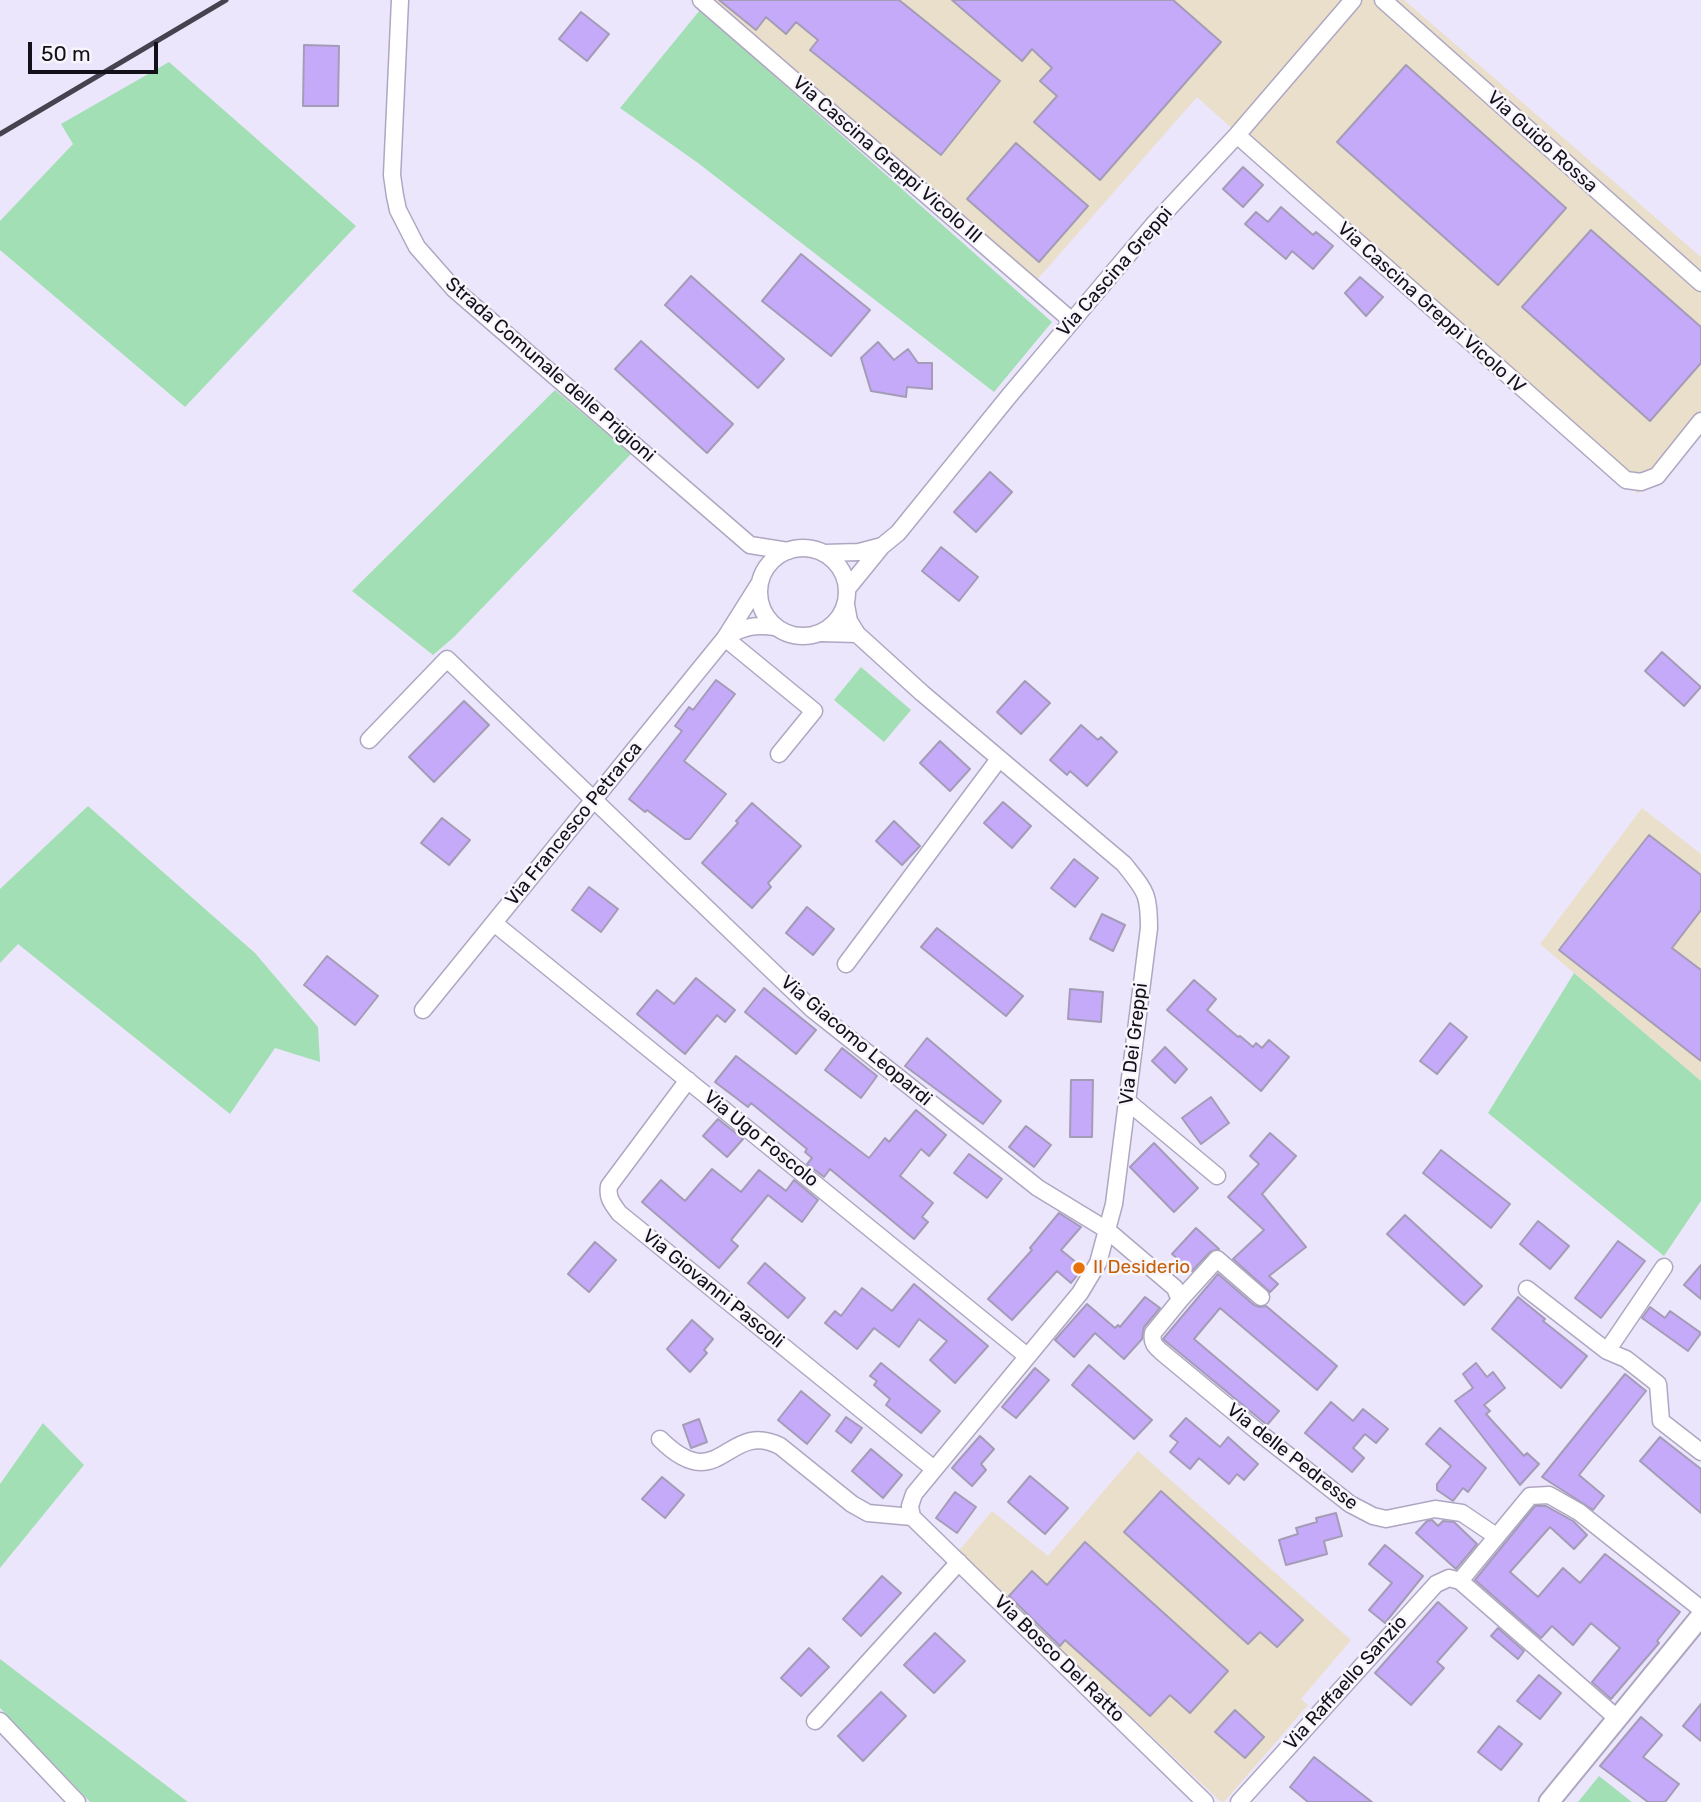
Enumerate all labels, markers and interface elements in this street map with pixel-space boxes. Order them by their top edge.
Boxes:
scale bar [32,28,161,72]
text: 50 m [41,41,91,66]
street label: Via Cascina Greppi Vicolo III [788,72,986,248]
street label: Via Guido Rossa [1482,86,1602,198]
street label: Via Cascina Greppi [1052,202,1178,342]
street label: Via Cascina Greppi Vicolo IV [1332,217,1530,399]
street label: Strada Comunale delle Prigioni [440,273,660,467]
street label: Via Francesco Petrarca [501,737,647,911]
street label: Via Giacomo Leopardi [776,971,936,1111]
street label: Via Dei Greppi [1115,982,1153,1106]
street label: Via Ugo Foscolo [699,1086,823,1192]
street label: Via Giovanni Pascoli [637,1225,789,1353]
place label: Il Desiderio [1093,1257,1190,1279]
marker: Il Desiderio [1071,1260,1087,1276]
street label: Via delle Pedresse [1222,1399,1362,1515]
street label: Via Bosco Del Ratto [989,1591,1129,1727]
street label: Via Raffaello Sanzio [1280,1611,1412,1755]

